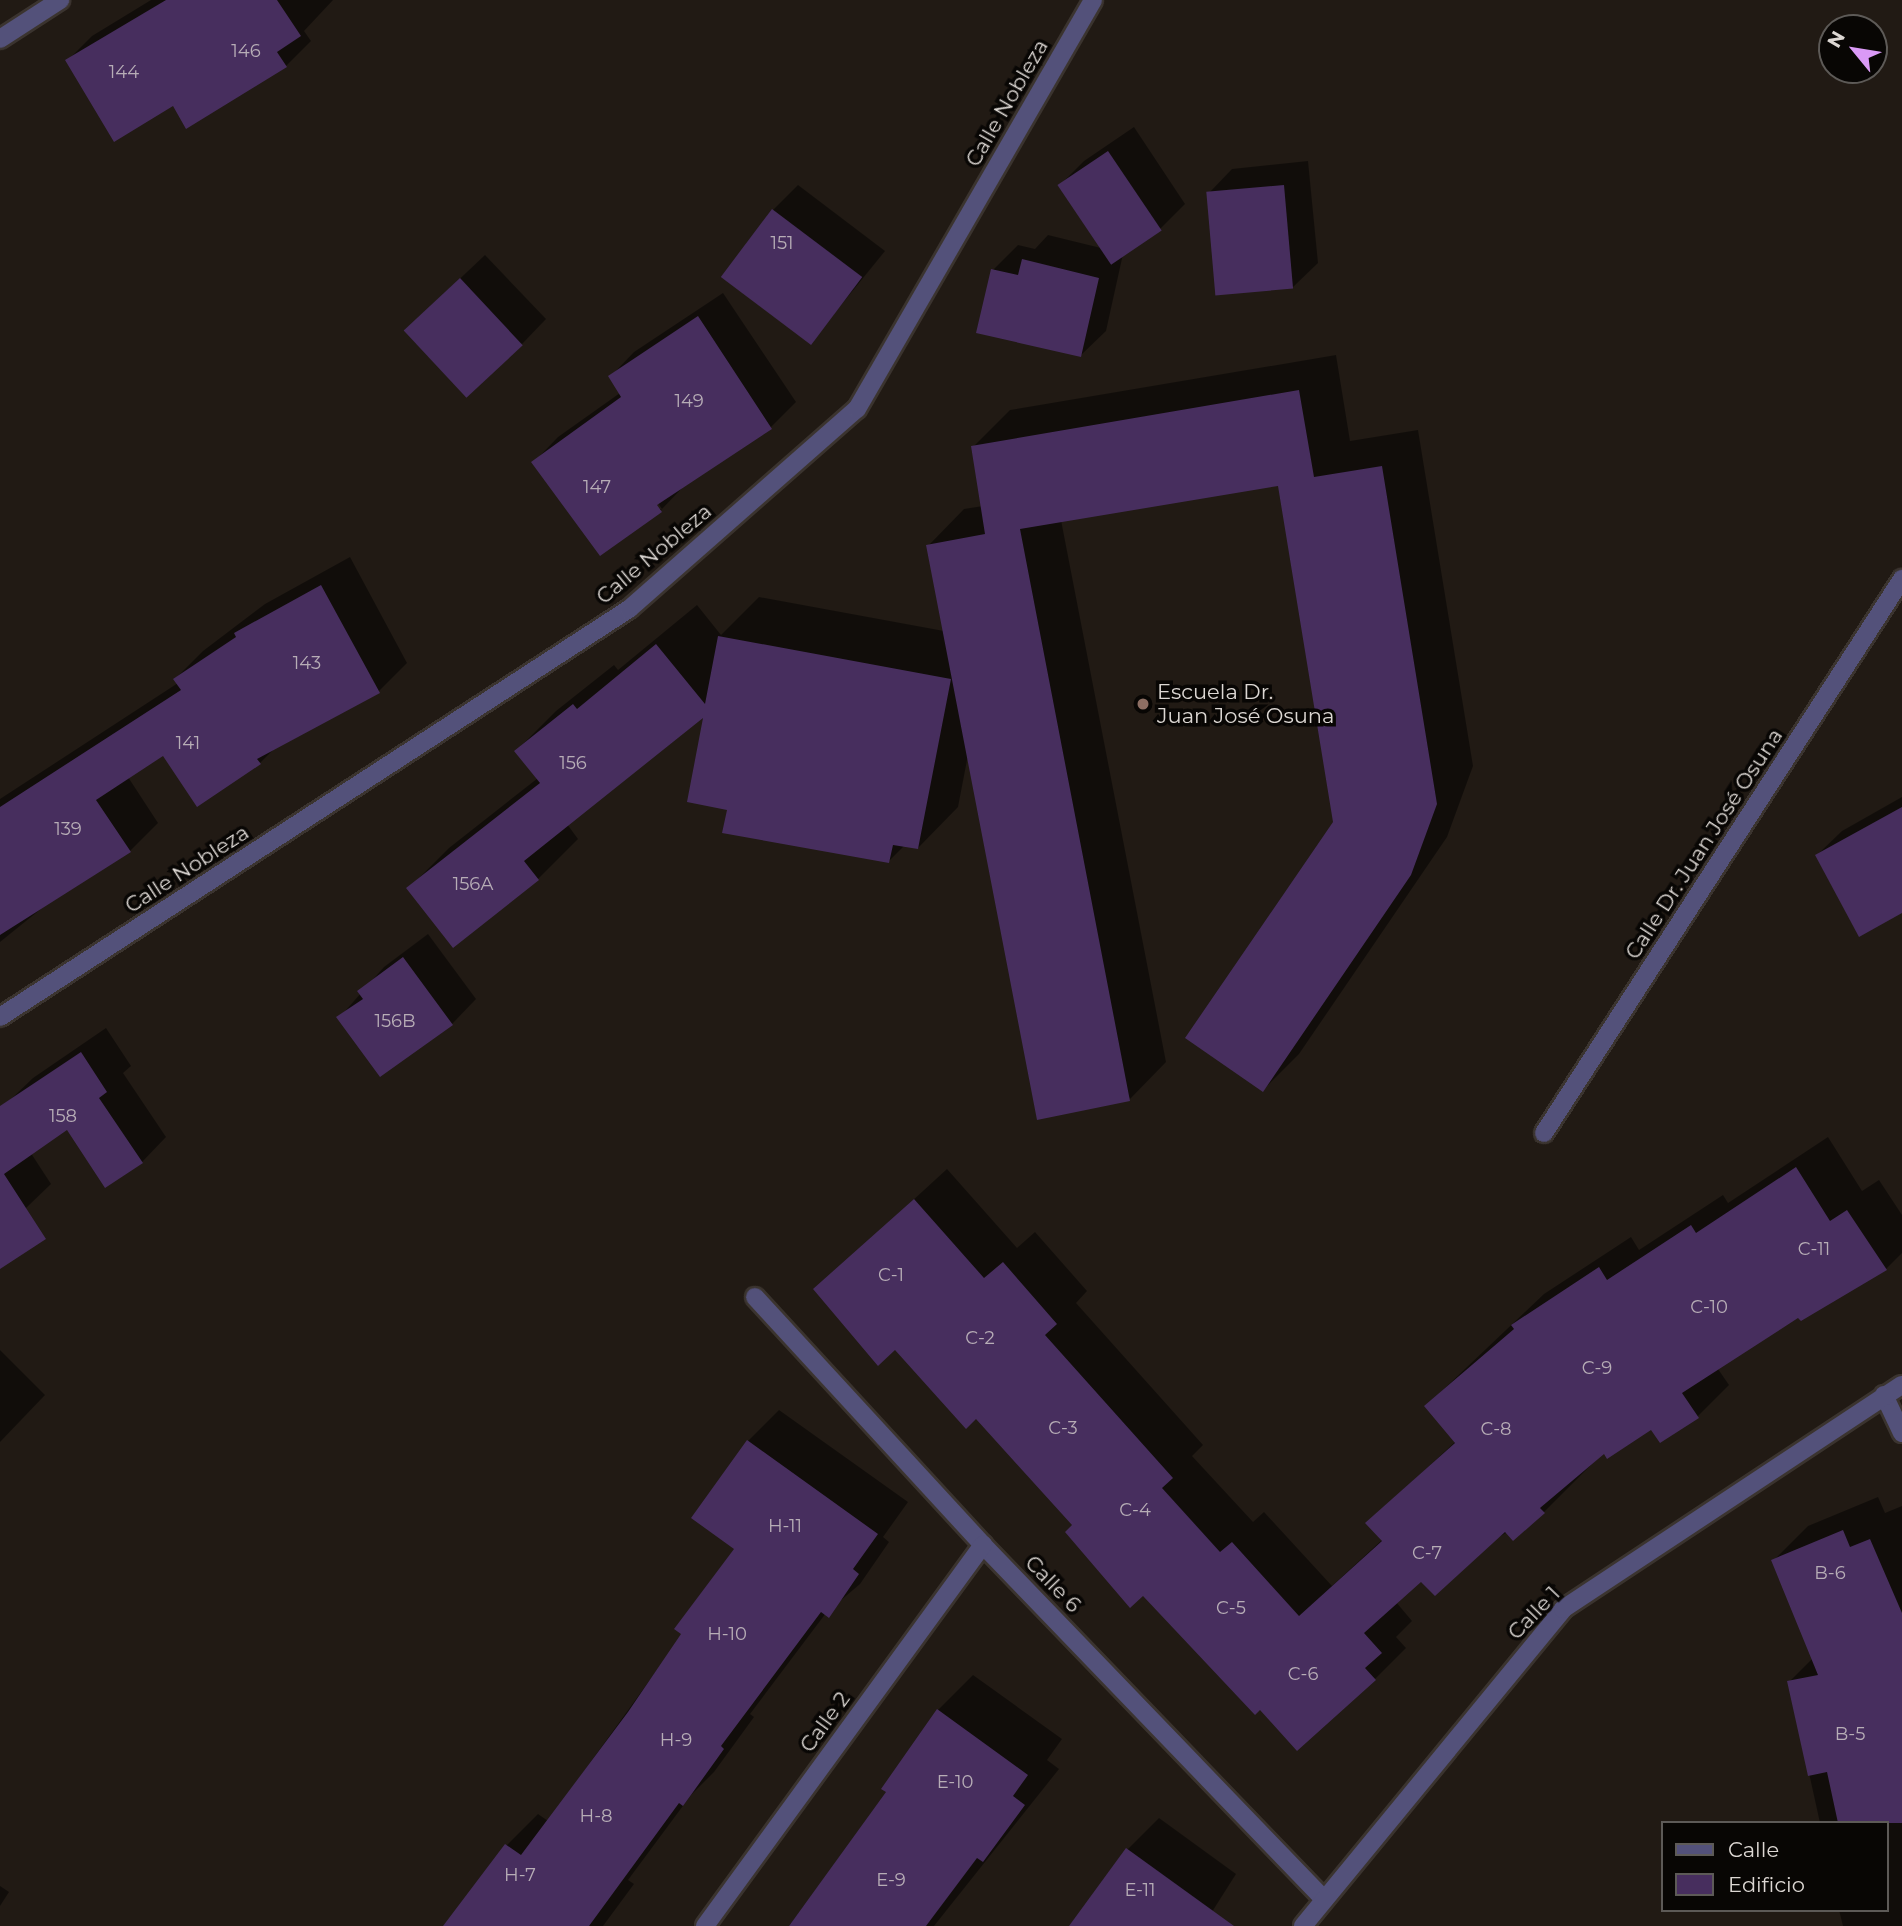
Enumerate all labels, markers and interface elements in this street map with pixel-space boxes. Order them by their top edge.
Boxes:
north arrow [1818,14,1888,84]
text: N [1822,27,1850,52]
street label: Calle Nobleza [960,35,1054,171]
house number: 146 [231,40,261,62]
house number: 144 [109,61,139,83]
house number: 151 [770,232,794,254]
house number: 149 [674,390,704,412]
house number: 147 [583,476,611,498]
street label: Calle Nobleza [591,499,717,609]
house number: 143 [293,652,321,674]
place label: Escuela Dr. Juan José Osuna [1157,679,1334,729]
marker: Escuela Dr. Juan José Osuna [1135,696,1151,712]
street label: Calle Dr. Juan José Osuna [1620,724,1788,964]
house number: 141 [176,732,200,754]
house number: 156 [559,752,587,774]
house number: 139 [54,818,82,840]
street label: Calle Nobleza [120,820,254,918]
house number: 156A [453,873,493,895]
house number: 156B [374,1010,416,1032]
house number: 158 [49,1105,77,1127]
house number: C-11 [1798,1238,1830,1260]
house number: C-1 [878,1264,904,1286]
house number: C-10 [1690,1296,1728,1318]
house number: C-2 [965,1327,995,1349]
house number: C-9 [1582,1357,1612,1379]
house number: C-3 [1048,1417,1078,1439]
house number: C-8 [1480,1418,1512,1440]
house number: C-4 [1119,1499,1151,1521]
house number: H-11 [768,1515,802,1537]
house number: C-7 [1412,1542,1442,1564]
street label: Calle 6 [1020,1550,1086,1618]
house number: B-6 [1814,1562,1846,1584]
street label: Calle 1 [1503,1581,1565,1645]
house number: C-5 [1216,1597,1246,1619]
house number: H-10 [707,1623,747,1645]
house number: C-6 [1288,1663,1318,1685]
street label: Calle 2 [795,1687,855,1757]
house number: B-5 [1835,1723,1865,1745]
house number: H-9 [660,1729,692,1751]
house number: E-10 [937,1771,973,1793]
house number: H-8 [580,1805,612,1827]
legend [1660,1821,1888,1912]
text: Calle [1728,1837,1779,1862]
house number: H-7 [504,1864,536,1886]
house number: E-9 [876,1869,906,1891]
text: Edificio [1728,1872,1805,1897]
house number: E-11 [1124,1879,1156,1901]

